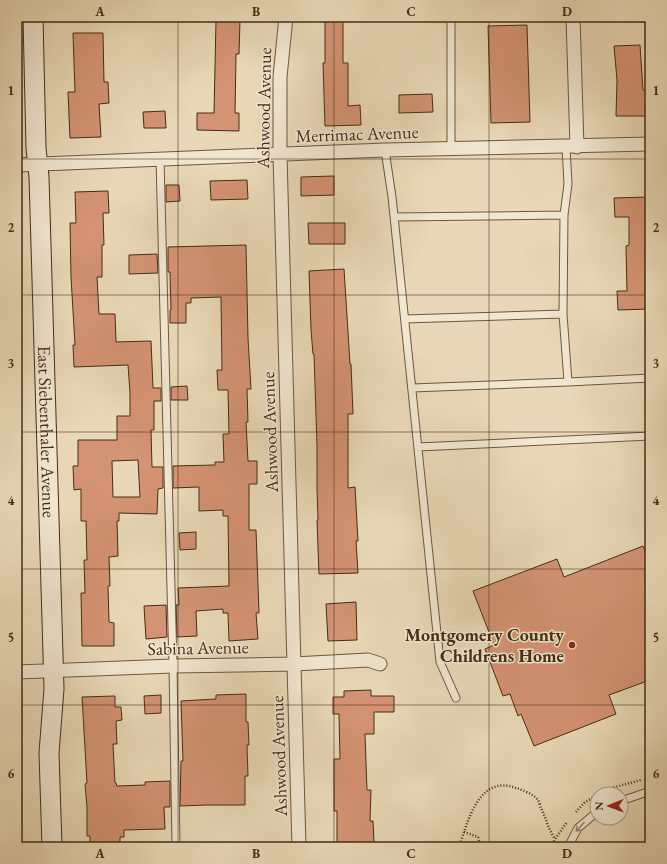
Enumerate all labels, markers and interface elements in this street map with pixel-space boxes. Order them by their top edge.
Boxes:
text: A [94,3,105,20]
text: B [252,3,260,20]
text: C [406,3,416,20]
text: D [562,3,572,20]
street label: Ashwood Avenue [251,47,276,170]
text: 1 [8,82,15,99]
text: 1 [653,82,660,99]
street label: Merrimac Avenue [295,120,419,147]
text: 2 [8,219,15,236]
text: 2 [653,219,660,236]
street label: East Siebenthaler Avenue [33,345,61,518]
text: 3 [8,355,15,372]
text: 3 [653,355,660,372]
street label: Ashwood Avenue [256,371,283,494]
text: 4 [8,492,15,509]
text: 4 [653,492,660,509]
place label: Montgomery County Childrens Home [405,623,564,667]
text: 5 [8,629,14,646]
text: 5 [653,629,659,646]
street label: Sabina Avenue [147,635,249,660]
marker: Montgomery County Childrens Home [567,640,577,650]
street label: Ashwood Avenue [265,695,292,818]
text: 6 [8,765,15,782]
text: 6 [653,765,660,782]
north arrow [589,786,629,826]
text: N [592,802,606,811]
one-way arrow [575,822,584,833]
text: A [94,845,105,862]
text: B [252,845,260,862]
text: C [406,845,416,862]
text: D [562,845,572,862]

